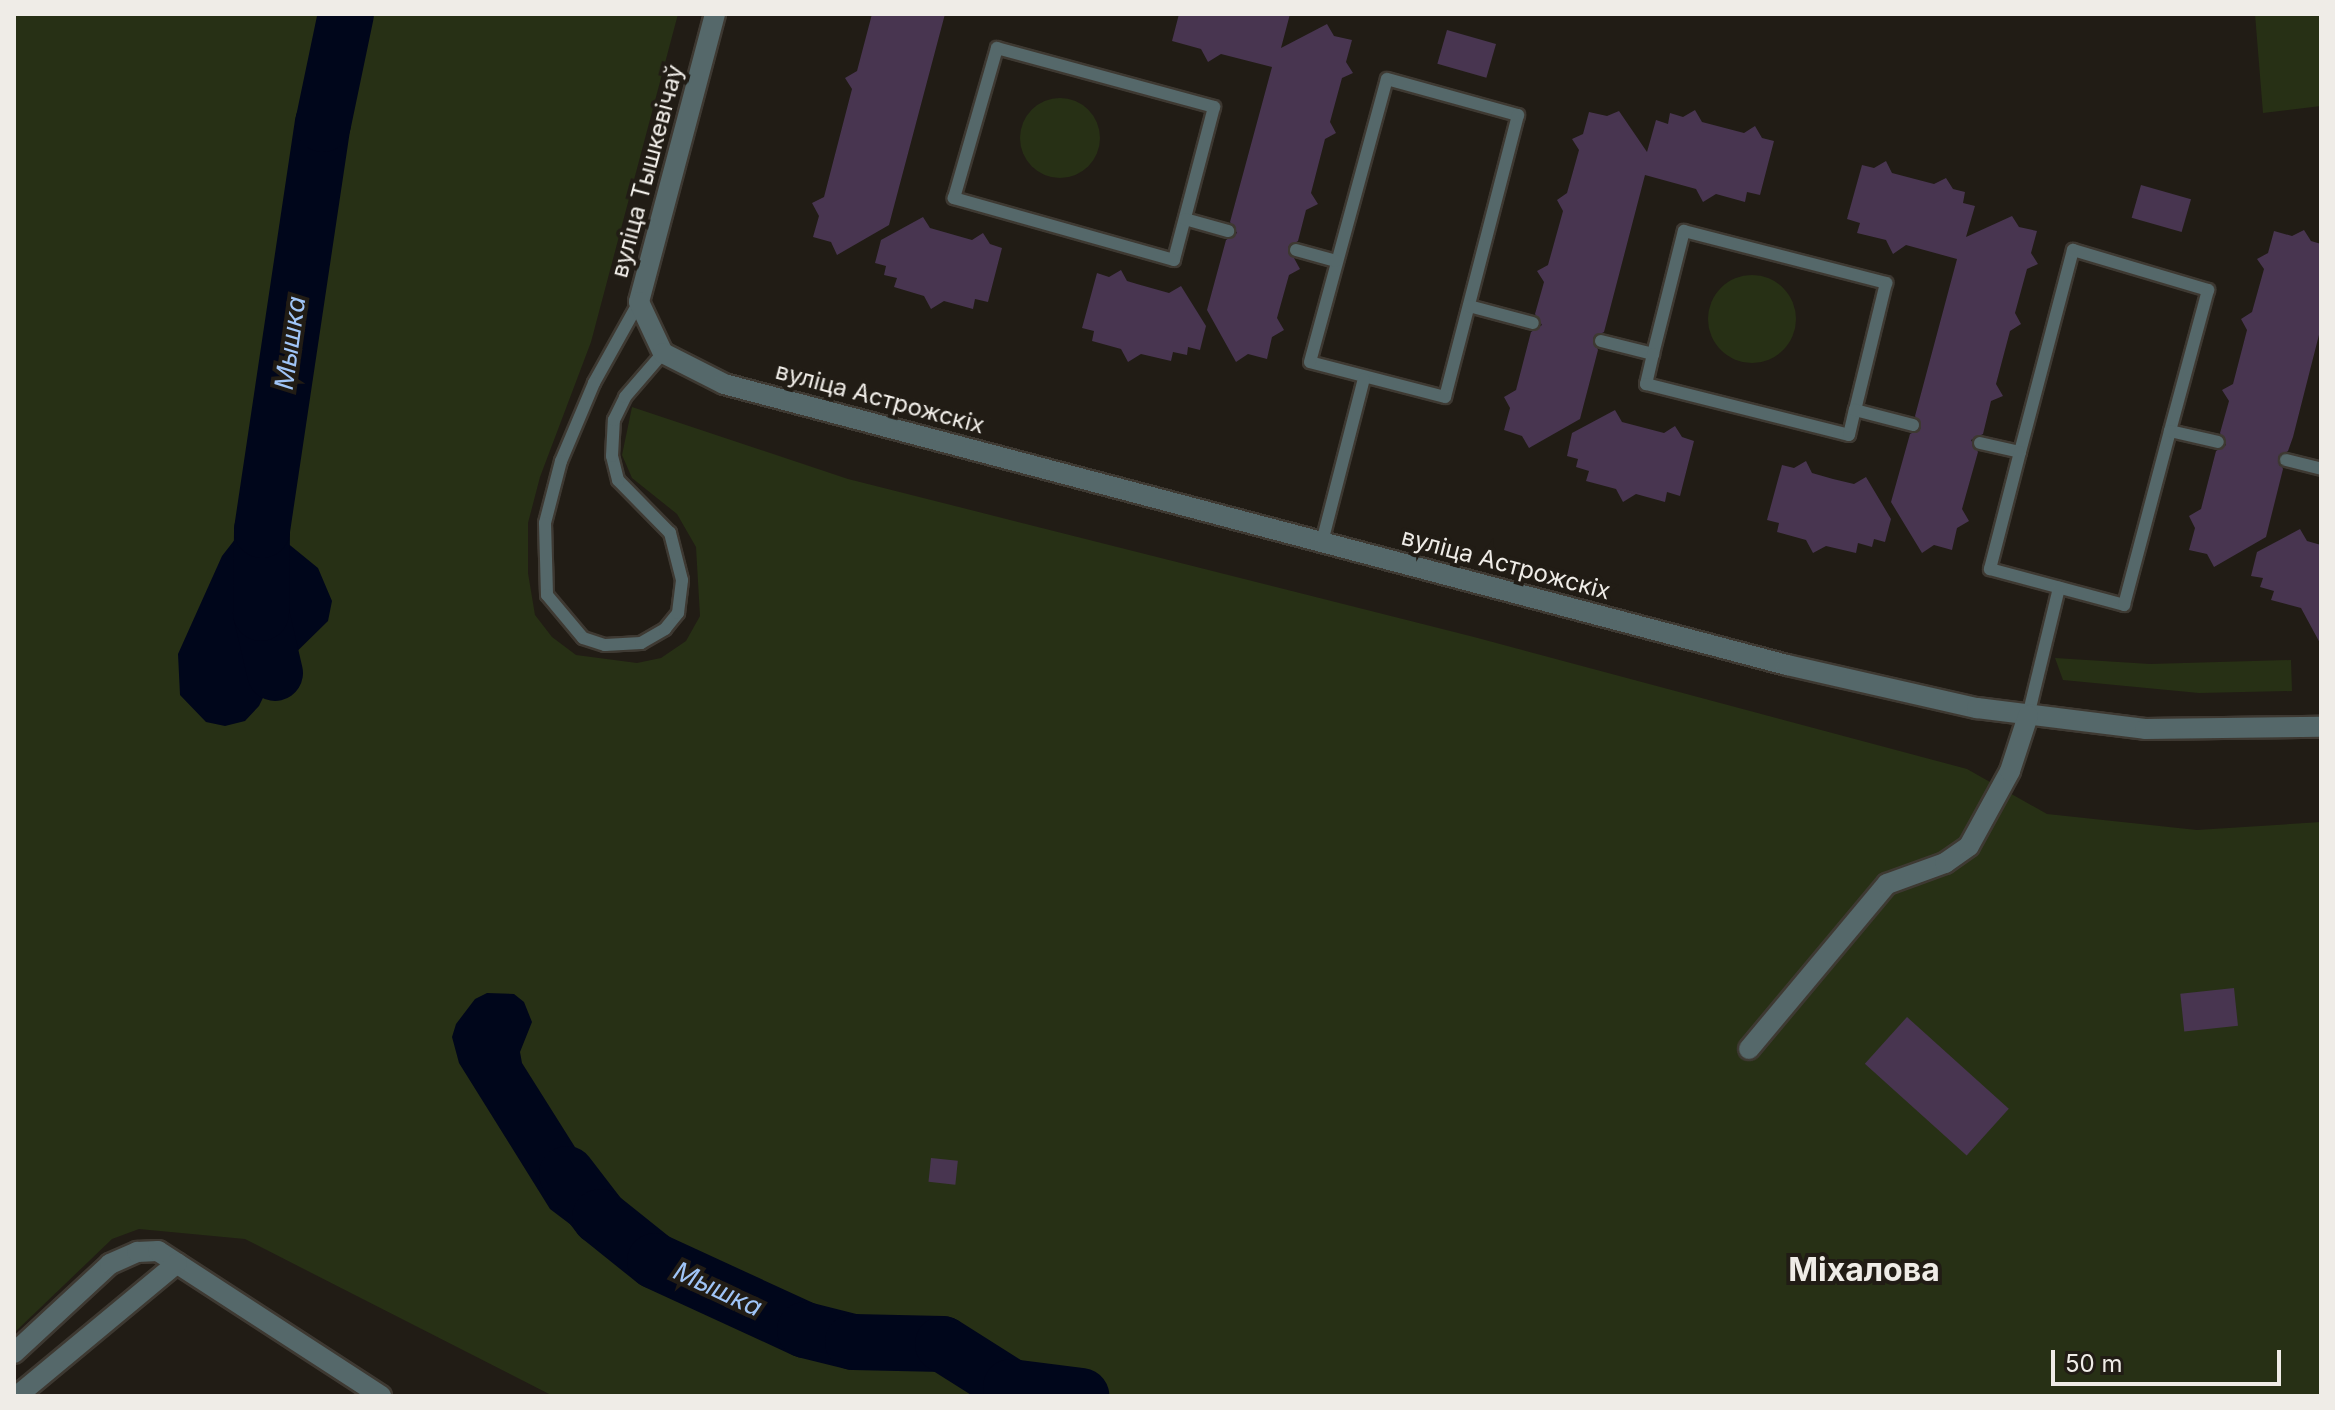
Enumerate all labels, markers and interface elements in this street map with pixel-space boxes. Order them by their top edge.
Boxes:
street label: вуліца Тышкевічаў [605,61,689,281]
water label: Мышка [268,294,312,392]
street label: вуліца Астрожскіх [772,356,988,440]
street label: вуліца Астрожскіх [1398,522,1614,606]
district label: Міхалова [1788,1251,1940,1289]
water label: Мышка [669,1255,767,1323]
scale bar [2055,1334,2285,1384]
text: 50 m [2065,1349,2123,1378]

